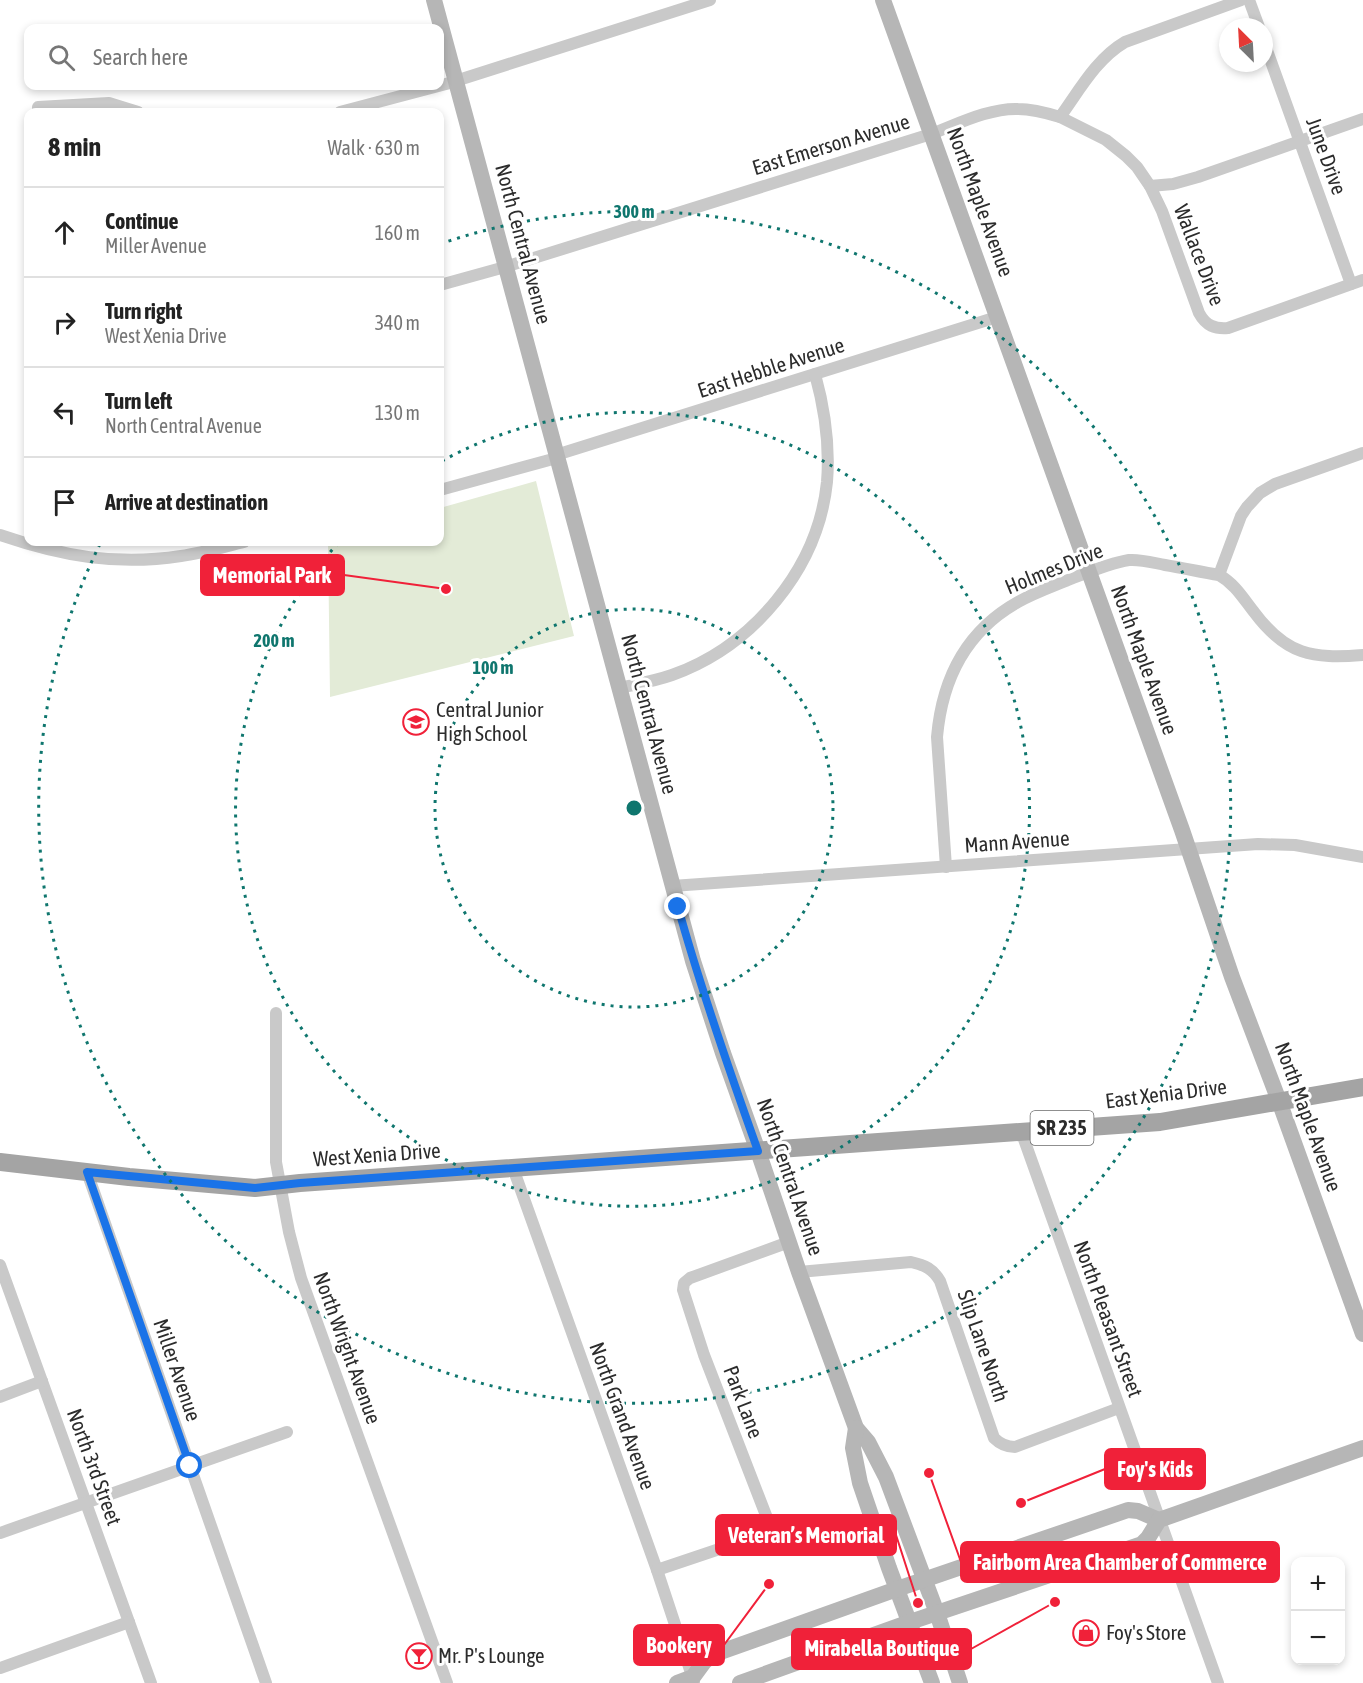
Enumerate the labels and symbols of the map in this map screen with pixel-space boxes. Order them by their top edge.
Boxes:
north arrow [1219,18,1273,72]
street label: East Emerson Avenue [749,109,912,179]
street label: June Drive [1302,114,1352,197]
street label: North Maple Avenue [943,124,1019,280]
street label: North Central Avenue [491,161,557,326]
text: 300 m [614,201,654,222]
street label: Wallace Drive [1170,201,1230,309]
street label: East Hebble Avenue [694,332,847,402]
street label: Holmes Drive [1001,538,1106,599]
callout: Memorial Park [201,555,344,595]
text: Memorial Park [213,562,331,588]
street label: North Maple Avenue [1107,582,1183,738]
text: 200 m [254,630,294,651]
street label: North Central Avenue [617,631,683,796]
text: 100 m [473,657,513,678]
place label: Central Junior High School [436,697,544,745]
school or university icon: Central Junior High School [401,707,431,737]
centre of rings [624,798,644,818]
street label: Mann Avenue [964,825,1070,857]
route end [664,893,690,919]
street label: North Maple Avenue [1271,1039,1347,1195]
street label: East Xenia Drive [1104,1074,1228,1112]
street label: North Central Avenue [753,1095,829,1258]
road number: SR 235 [1030,1111,1094,1145]
street label: West Xenia Drive [312,1138,441,1170]
street label: North Pleasant Street [1070,1237,1148,1400]
street label: North Wright Avenue [309,1268,387,1427]
street label: Slip Lane North [954,1286,1014,1405]
street label: Miller Avenue [149,1315,207,1424]
street label: North Grand Avenue [585,1339,661,1493]
street label: Park Lane [719,1362,769,1441]
street label: North 3rd Street [63,1405,127,1528]
callout: Foy's Kids [1105,1449,1205,1489]
route start [176,1452,202,1478]
text: Foy's Kids [1117,1456,1193,1482]
callout: Veteran’s Memorial [716,1515,896,1555]
text: Veteran’s Memorial [727,1522,885,1548]
callout: Fairborn Area Chamber of Commerce [961,1542,1279,1582]
text: Fairborn Area Chamber of Commerce [973,1549,1267,1575]
shop icon: Foy's Store [1071,1618,1101,1648]
place label: Foy's Store [1106,1620,1186,1644]
callout: Bookery [634,1625,724,1665]
callout: Mirabella Boutique [792,1629,971,1669]
text: Bookery [646,1632,712,1658]
text: Mirabella Boutique [804,1635,960,1661]
bar icon: Mr. P's Lounge [404,1641,434,1671]
place label: Mr. P's Lounge [438,1643,545,1667]

